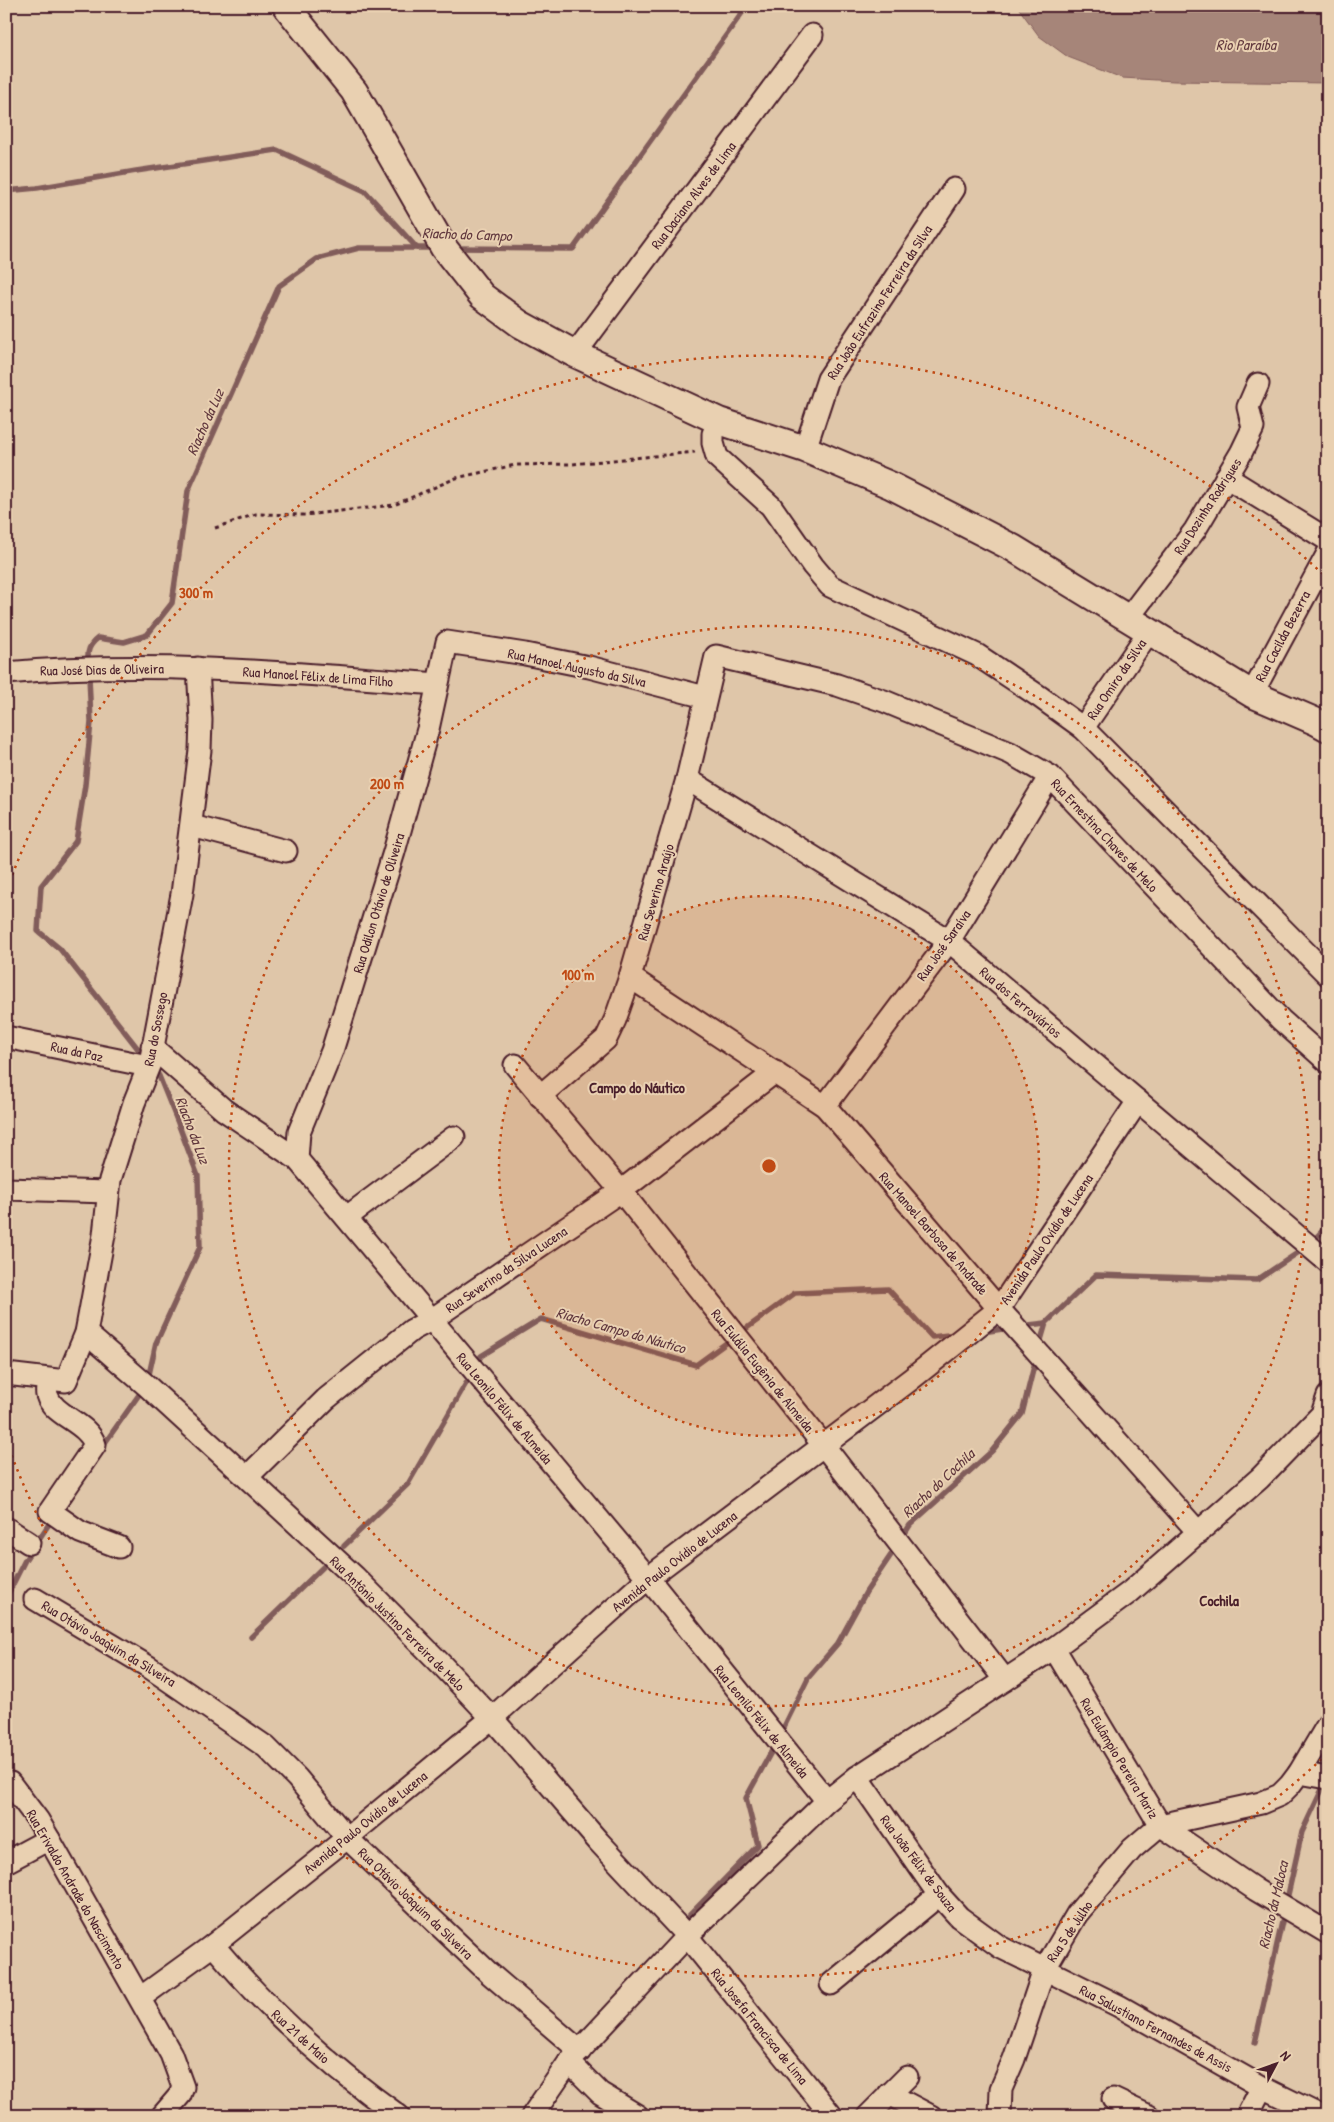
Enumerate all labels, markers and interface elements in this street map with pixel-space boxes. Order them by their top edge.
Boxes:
water label: Rio Paraíba [1216,34,1278,55]
street label: Rua Daciano Alves de Lima [646,137,740,253]
street label: Rua João Eufrazino Ferreira da Silva [822,221,936,383]
water label: Riacho do Campo [422,222,513,246]
water label: Riacho da Luz [181,384,230,459]
street label: Rua Dozinha Rodrigues [1169,454,1246,559]
text: 300 m [179,582,213,603]
street label: Rua Cacilda Bezerra [1250,587,1314,685]
street label: Rua Omiro da Silva [1082,634,1150,723]
street label: Rua Manoel Augusto da Silva [506,643,648,692]
street label: Rua José Dias de Oliveira [40,658,164,680]
street label: Rua Manoel Félix de Lima Filho [242,661,394,691]
text: 200 m [370,773,404,794]
street label: Rua Ernestina Chaves de Melo [1047,774,1163,896]
street label: Rua Odilon Otávio de Oliveira [348,830,409,975]
street label: Rua Severino Araújo [632,841,679,943]
street label: Rua José Saraíva [912,905,975,984]
street label: Rua dos Ferroviários [976,962,1066,1042]
text: 100 m [562,964,594,985]
street label: Rua do Sossego [138,990,173,1068]
street label: Rua da Paz [49,1036,105,1066]
district label: Campo do Náutico [589,1077,685,1099]
water label: Riacho da Luz [171,1093,216,1168]
centre of rings [760,1157,778,1175]
street label: Rua Manoel Barbosa de Andrade [875,1167,993,1299]
street label: Avenida Paulo Ovídio de Lucena [995,1169,1097,1308]
street label: Rua Severino da Silva Lucena [441,1221,571,1317]
water label: Riacho Campo do Náutico [554,1302,689,1359]
street label: Rua Eulália Eugênia de Almeida [707,1305,819,1436]
street label: Rua Leonilo Félix de Almeida [453,1348,558,1468]
water label: Riacho do Cochila [897,1442,981,1522]
street label: Avenida Paulo Ovídio de Lucena [608,1506,741,1616]
street label: Rua Antônio Justino Ferreira de Melo [326,1551,470,1695]
district label: Cochila [1199,1590,1239,1611]
street label: Rua Otávio Joaquim da Silveira [38,1595,180,1692]
street label: Rua Leonilo Félix de Almeida [710,1661,814,1782]
street label: Rua Eulâmpio Pereira Mariz [1075,1694,1164,1823]
street label: Avenida Paulo Ovídio de Lucena [299,1766,431,1878]
street label: Rua Erivaldo Andrade do Nascimento [22,1806,130,1973]
street label: Rua João Félix de Souza [876,1811,962,1916]
street label: Rua Otávio Joaquim da Silveira [354,1843,478,1964]
water label: Riacho da Maloca [1253,1857,1294,1951]
street label: Rua 5 de Julho [1042,1896,1097,1965]
street label: Rua Josefa Francisca de Lima [707,1964,813,2088]
street label: Rua Salustiano Fernandes de Assis [1076,1980,1236,2076]
street label: Rua 21 de Maio [268,2005,335,2068]
north arrow [1252,2040,1302,2090]
text: N [1277,2046,1296,2065]

